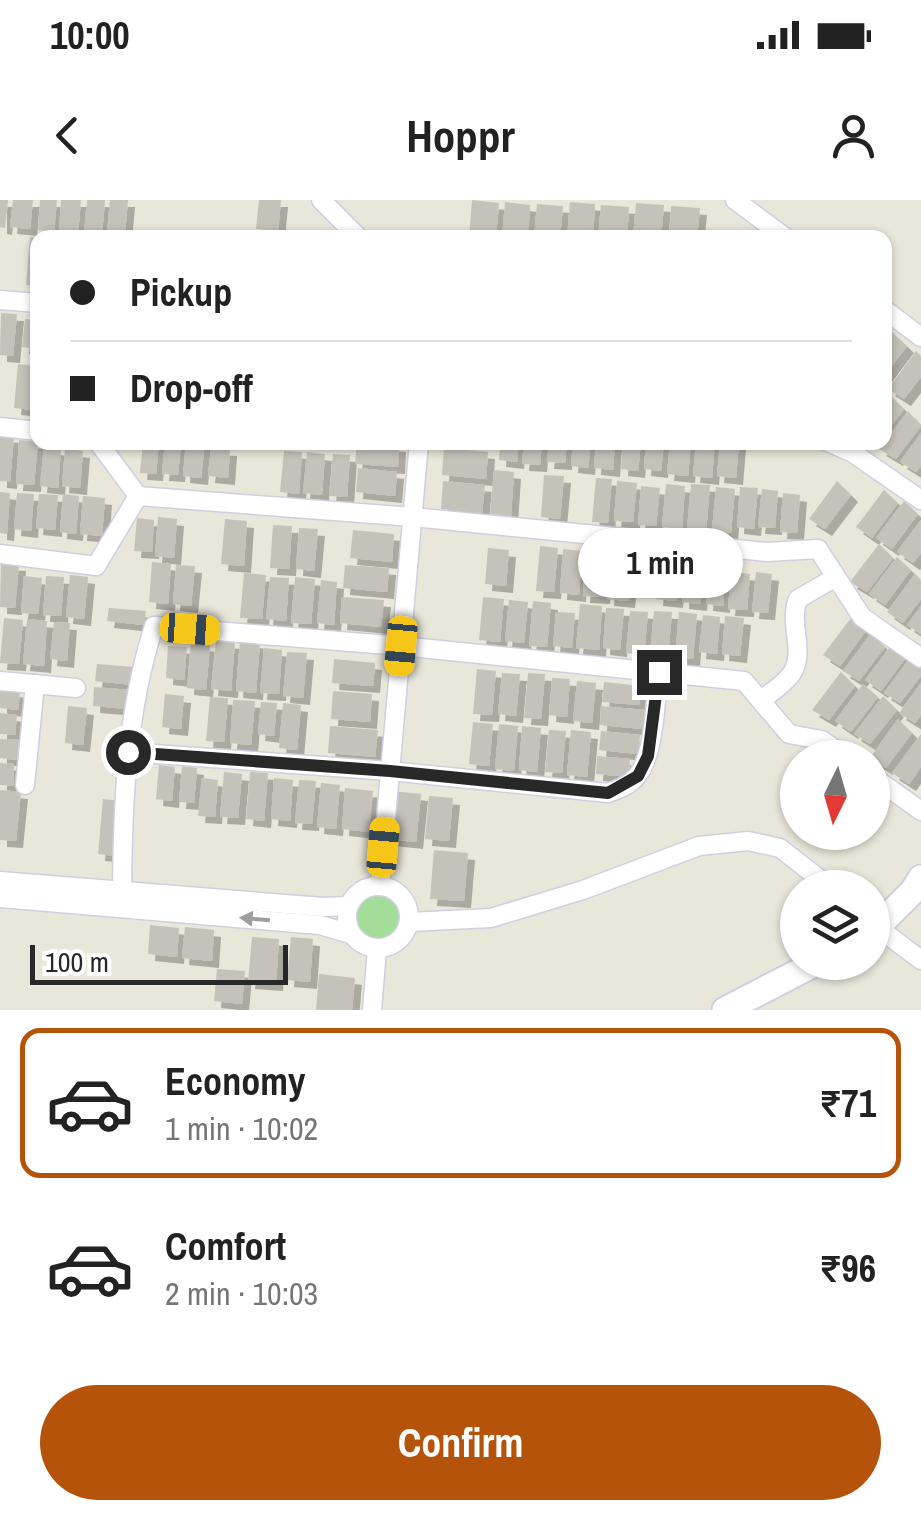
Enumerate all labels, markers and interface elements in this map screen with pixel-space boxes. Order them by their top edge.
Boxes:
text: 10:00 [50,10,130,61]
text: Hoppr [406,105,515,166]
icon: back [40,108,95,163]
icon: person [826,108,881,163]
text: Pickup [130,267,232,318]
text: Drop-off [130,363,253,414]
callout: 1 min [576,527,742,597]
text: 1 min [626,541,695,584]
car [159,612,221,646]
car [383,615,419,677]
route end [637,650,682,695]
route start [106,730,151,775]
north arrow [780,740,890,850]
map controls [780,740,890,980]
car [365,816,401,878]
button: layers [780,870,890,980]
one-way arrow [238,911,270,927]
scale bar [30,940,288,984]
text: 100 m [45,943,109,981]
text: Economy [165,1056,305,1107]
icon: car [45,1058,135,1148]
text: ₹71 [819,1078,876,1129]
text: 1 min · 10:02 [165,1107,318,1150]
text: Comfort [165,1221,286,1272]
icon: car [45,1223,135,1313]
text: ₹96 [819,1243,876,1294]
text: 2 min · 10:03 [165,1272,318,1315]
button: Confirm [40,1385,881,1500]

